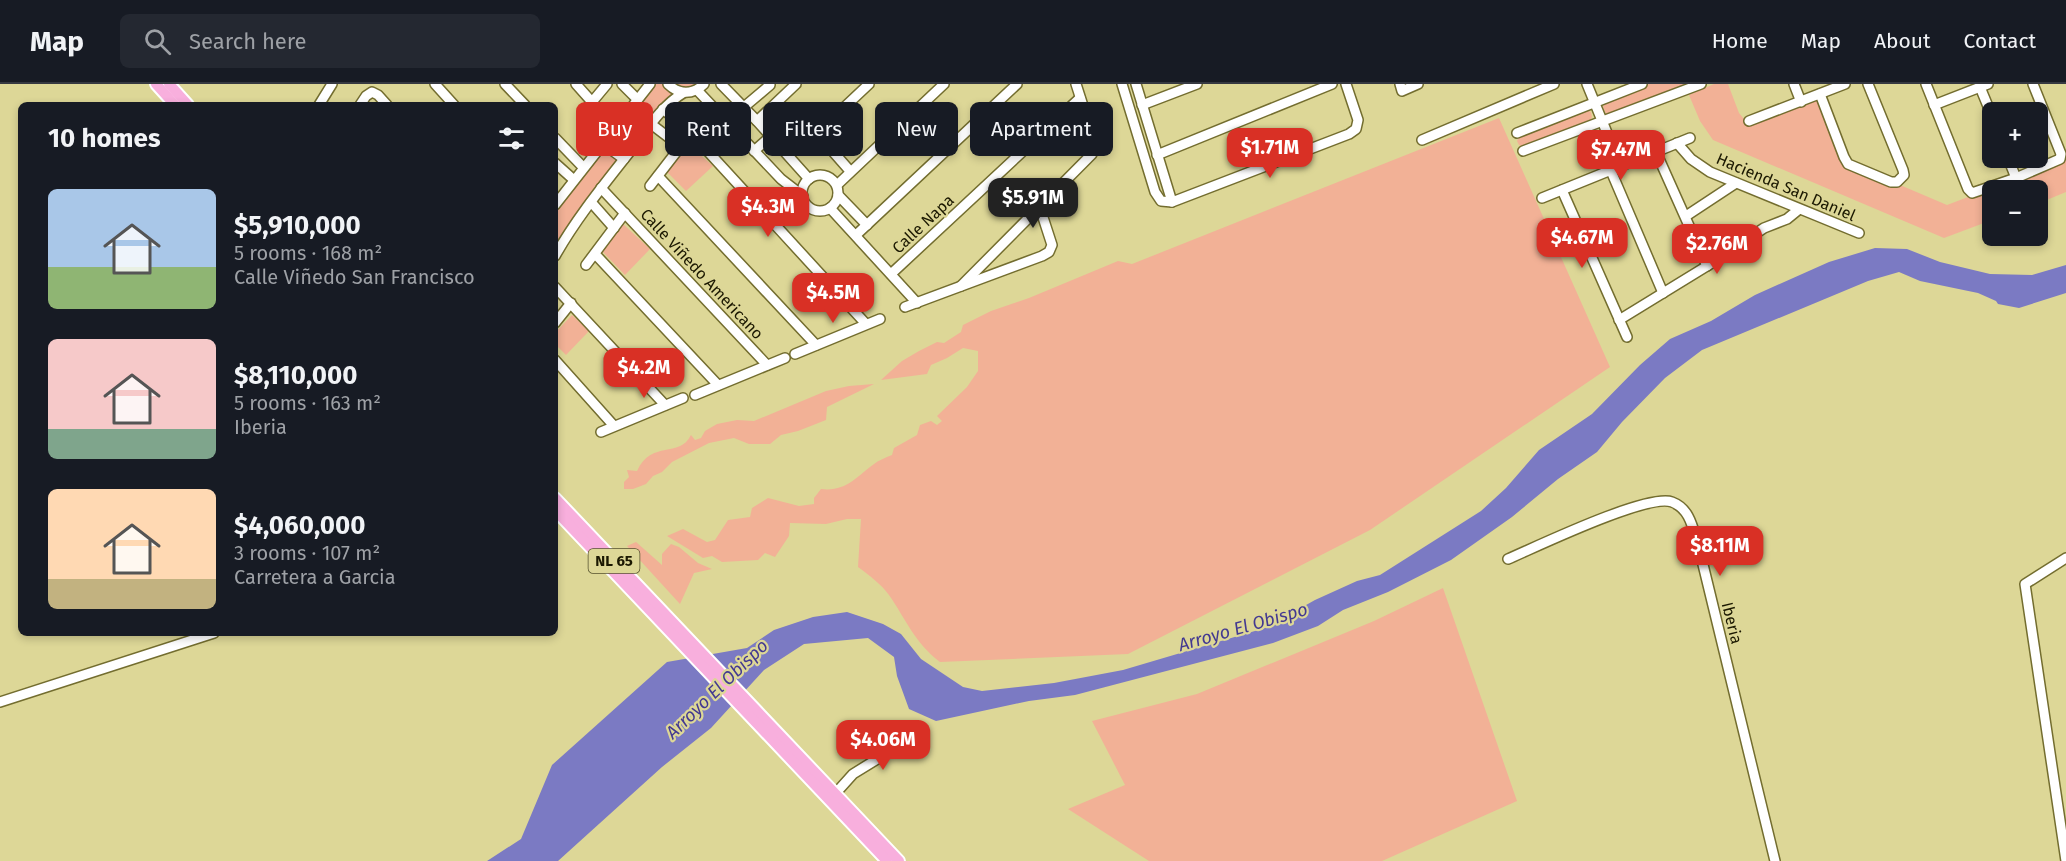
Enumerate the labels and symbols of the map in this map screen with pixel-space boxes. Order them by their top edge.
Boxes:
pin: $1.71M [1221,128,1319,179]
pin: $7.47M [1572,130,1670,181]
street label: Hacienda San Daniel [1713,149,1859,225]
pin: $5.91M [984,178,1082,229]
pin: $4.3M [726,187,810,238]
street label: Calle Napa [888,191,958,257]
street label: Calle Viñedo Americano [637,205,767,343]
pin: $4.67M [1533,218,1631,269]
pin: $2.76M [1668,224,1766,275]
pin: $4.5M [791,273,875,324]
pin: $4.2M [602,348,686,399]
pin: $8.11M [1671,526,1769,577]
road number: NL 65 [588,549,640,573]
water label: Arroyo El Obispo [1175,598,1310,656]
street label: Iberia [1718,600,1746,646]
water label: Arroyo El Obispo [661,635,773,744]
pin: $4.06M [834,720,932,771]

